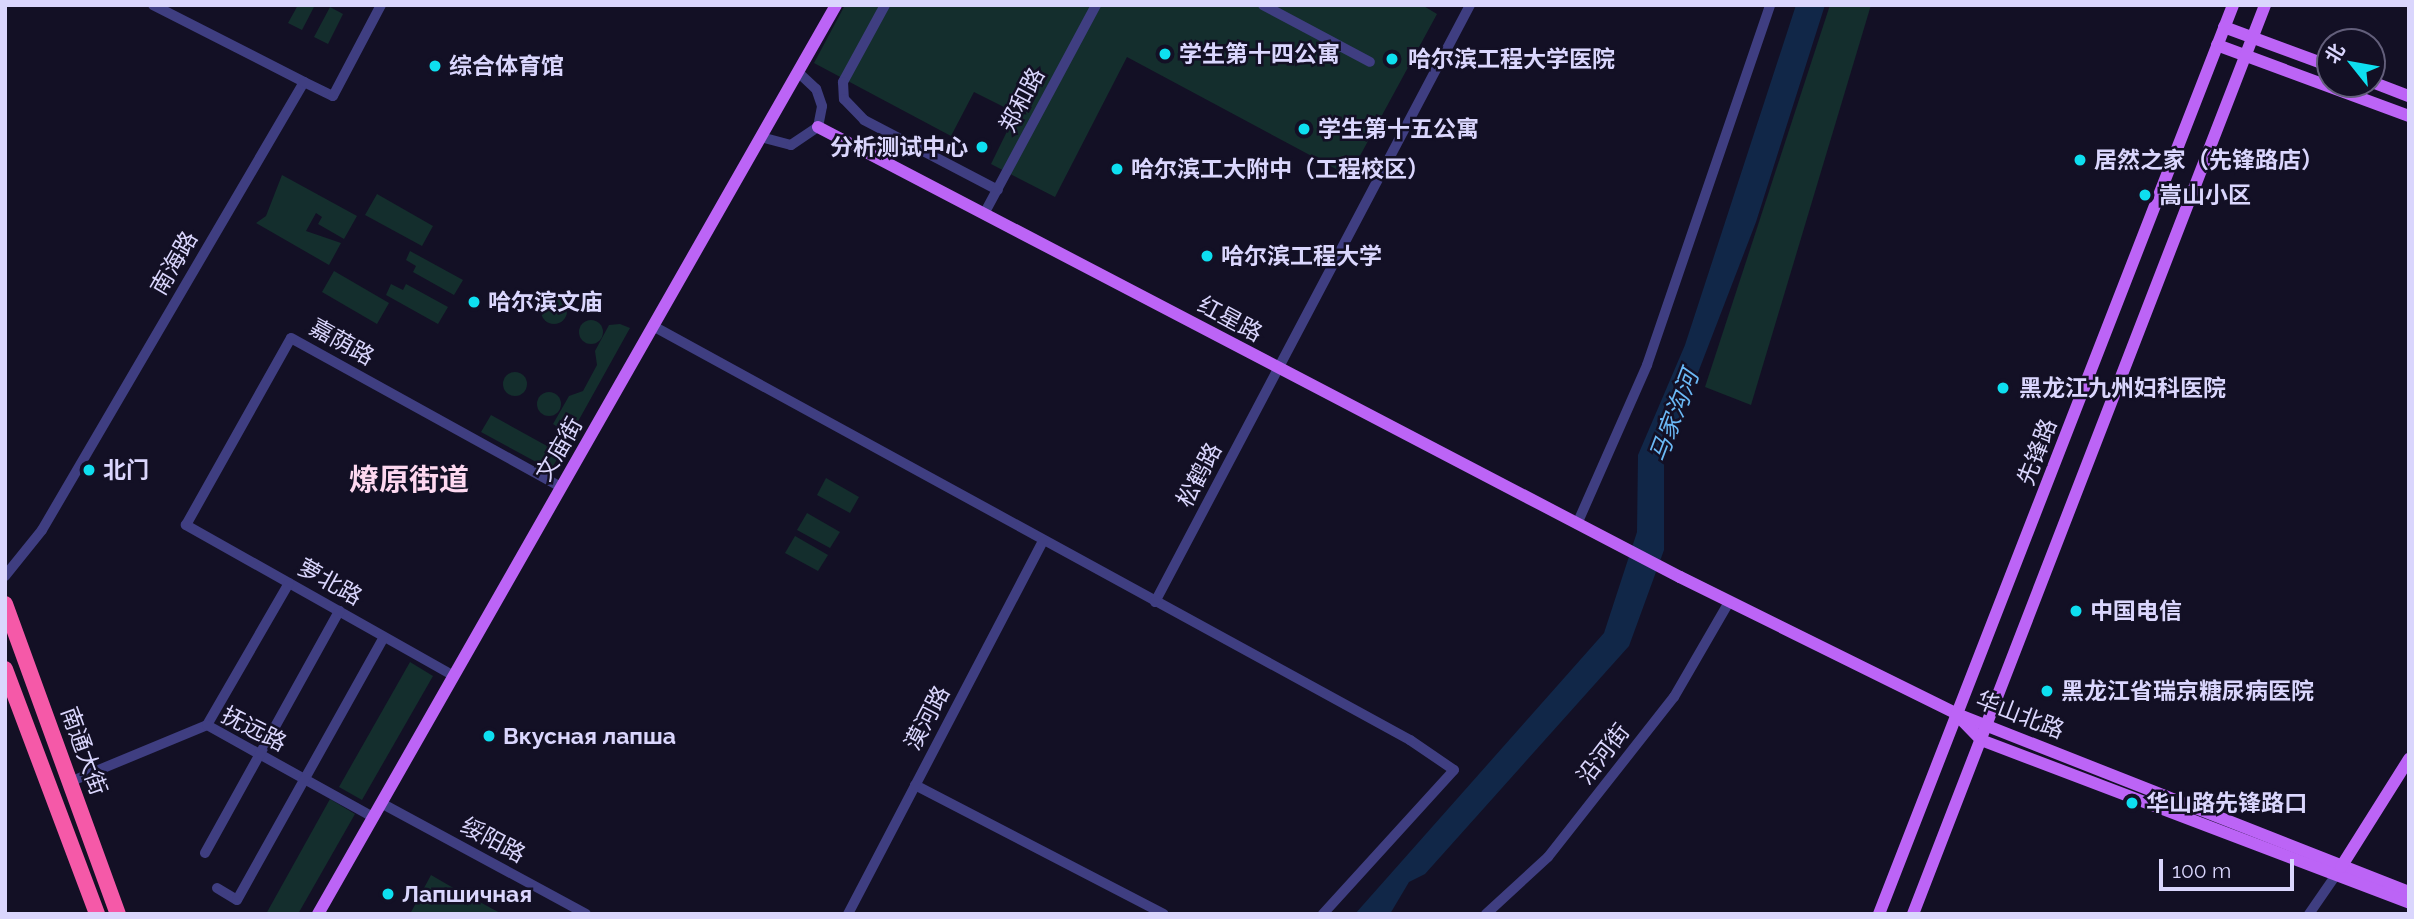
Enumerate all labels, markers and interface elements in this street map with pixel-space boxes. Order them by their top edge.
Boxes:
north arrow [2316,28,2386,98]
text: 北 [2320,39,2349,67]
place label: 学生第十四公寓 [1179,40,1340,68]
place label: 哈尔滨工程大学医院 [1408,45,1615,73]
marker: 学生第十四公寓 [1157,46,1173,62]
marker: 哈尔滨工程大学医院 [1382,49,1402,69]
place label: 综合体育馆 [449,52,564,80]
marker: 综合体育馆 [427,58,443,74]
street label: 郑和路 [994,63,1050,137]
place label: 学生第十五公寓 [1318,115,1479,143]
marker: 学生第十五公寓 [1296,121,1312,137]
place label: 分析测试中心 [830,133,968,161]
marker: 分析测试中心 [974,139,990,155]
place label: 居然之家（先锋路店） [2094,146,2324,174]
marker: 居然之家（先锋路店） [2072,152,2088,168]
place label: 哈尔滨工大附中（工程校区） [1131,155,1430,183]
marker: 哈尔滨工大附中（工程校区） [1109,161,1125,177]
place label: 嵩山小区 [2159,181,2251,209]
marker: 嵩山小区 [2137,187,2153,203]
street label: 南海路 [145,226,203,300]
place label: 哈尔滨工程大学 [1221,242,1382,270]
marker: 哈尔滨工程大学 [1199,248,1215,264]
place label: 哈尔滨文庙 [488,288,603,316]
street label: 红星路 [1193,291,1267,347]
marker: 哈尔滨文庙 [466,294,482,310]
street label: 嘉荫路 [305,313,379,371]
water label: 马家沟河 [1643,366,1705,466]
place label: 黑龙江九州妇科医院 [2019,374,2226,402]
marker: 黑龙江九州妇科医院 [1993,378,2013,398]
street label: 文庙街 [530,412,588,486]
street label: 先锋路 [2012,415,2062,489]
street label: 松鹤路 [1171,438,1227,512]
place label: 北门 [103,456,149,484]
marker: 北门 [81,462,97,478]
district label: 燎原街道 [349,462,469,498]
street label: 萝北路 [293,553,367,611]
place label: 中国电信 [2090,597,2182,625]
marker: 中国电信 [2068,603,2084,619]
place label: 黑龙江省瑞京糖尿病医院 [2061,677,2314,705]
street label: 漠河路 [899,681,955,755]
marker: 黑龙江省瑞京糖尿病医院 [2039,683,2055,699]
street label: 华山北路 [1972,686,2068,744]
street label: 抚远路 [217,701,291,757]
street label: 南通大街 [55,703,113,799]
street label: 沿河街 [1571,718,1635,790]
place label: Вкусная лапша [503,722,676,750]
marker: Вкусная лапша [481,728,497,744]
place label: 华山路先锋路口 [2146,789,2307,817]
marker: 华山路先锋路口 [2124,795,2140,811]
street label: 绥阳路 [456,812,530,868]
scale bar [2162,846,2297,890]
text: 100 m [2172,858,2231,883]
place label: Лапшичная [402,880,532,908]
marker: Лапшичная [380,886,396,902]

